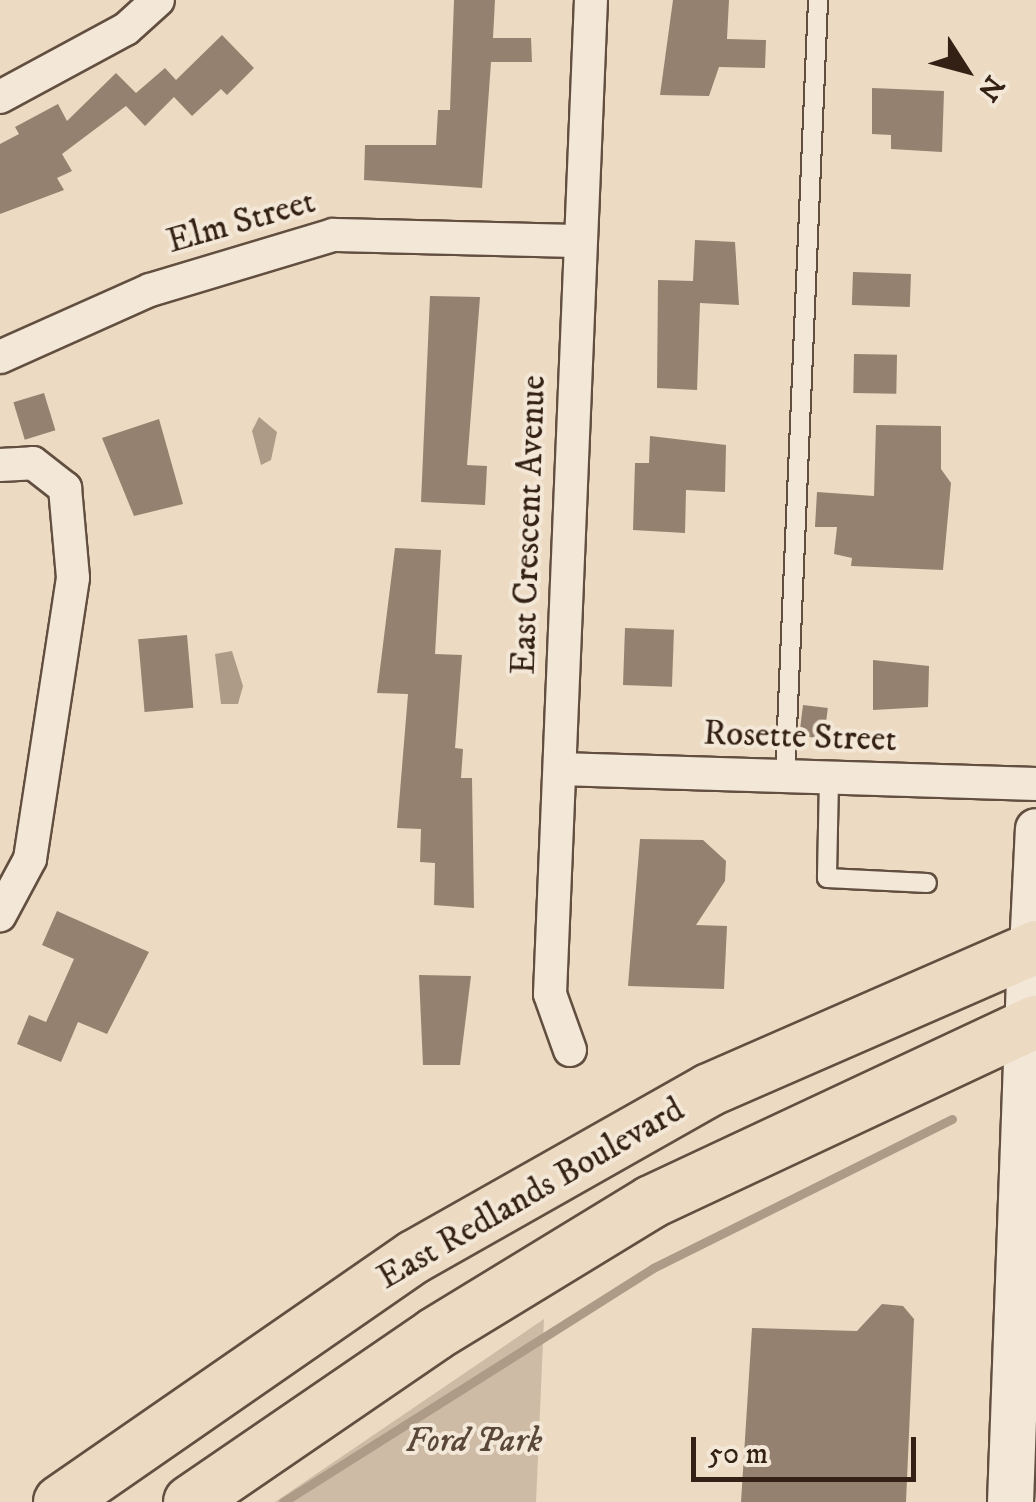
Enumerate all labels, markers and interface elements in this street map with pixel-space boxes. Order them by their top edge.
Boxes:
north arrow [916,20,1016,120]
text: N [970,68,1012,108]
street label: Elm Street [162,181,320,263]
street label: East Crescent Avenue [503,375,555,675]
street label: Rosette Street [703,713,897,761]
street label: East Redlands Boulevard [370,1089,692,1299]
scale bar [696,1417,921,1479]
park label: Ford Park [406,1420,542,1462]
text: 50 m [708,1436,768,1473]

